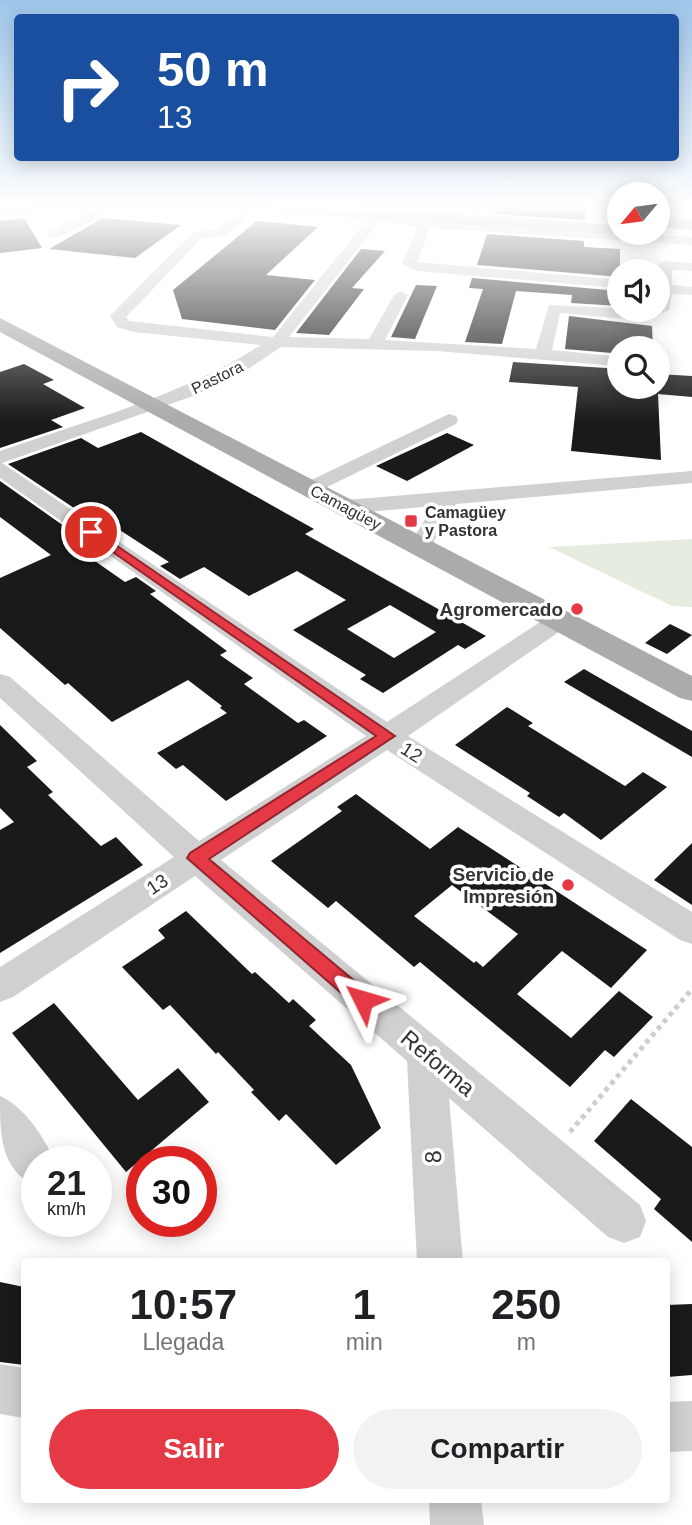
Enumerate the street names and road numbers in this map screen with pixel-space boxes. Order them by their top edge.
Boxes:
street label: Pastora [189,358,246,397]
street label: Camagüey [308,482,384,533]
street label: 12 [397,738,426,767]
street label: 13 [143,870,172,899]
street label: Reforma [396,1025,480,1101]
street label: 8 [420,1150,446,1164]

